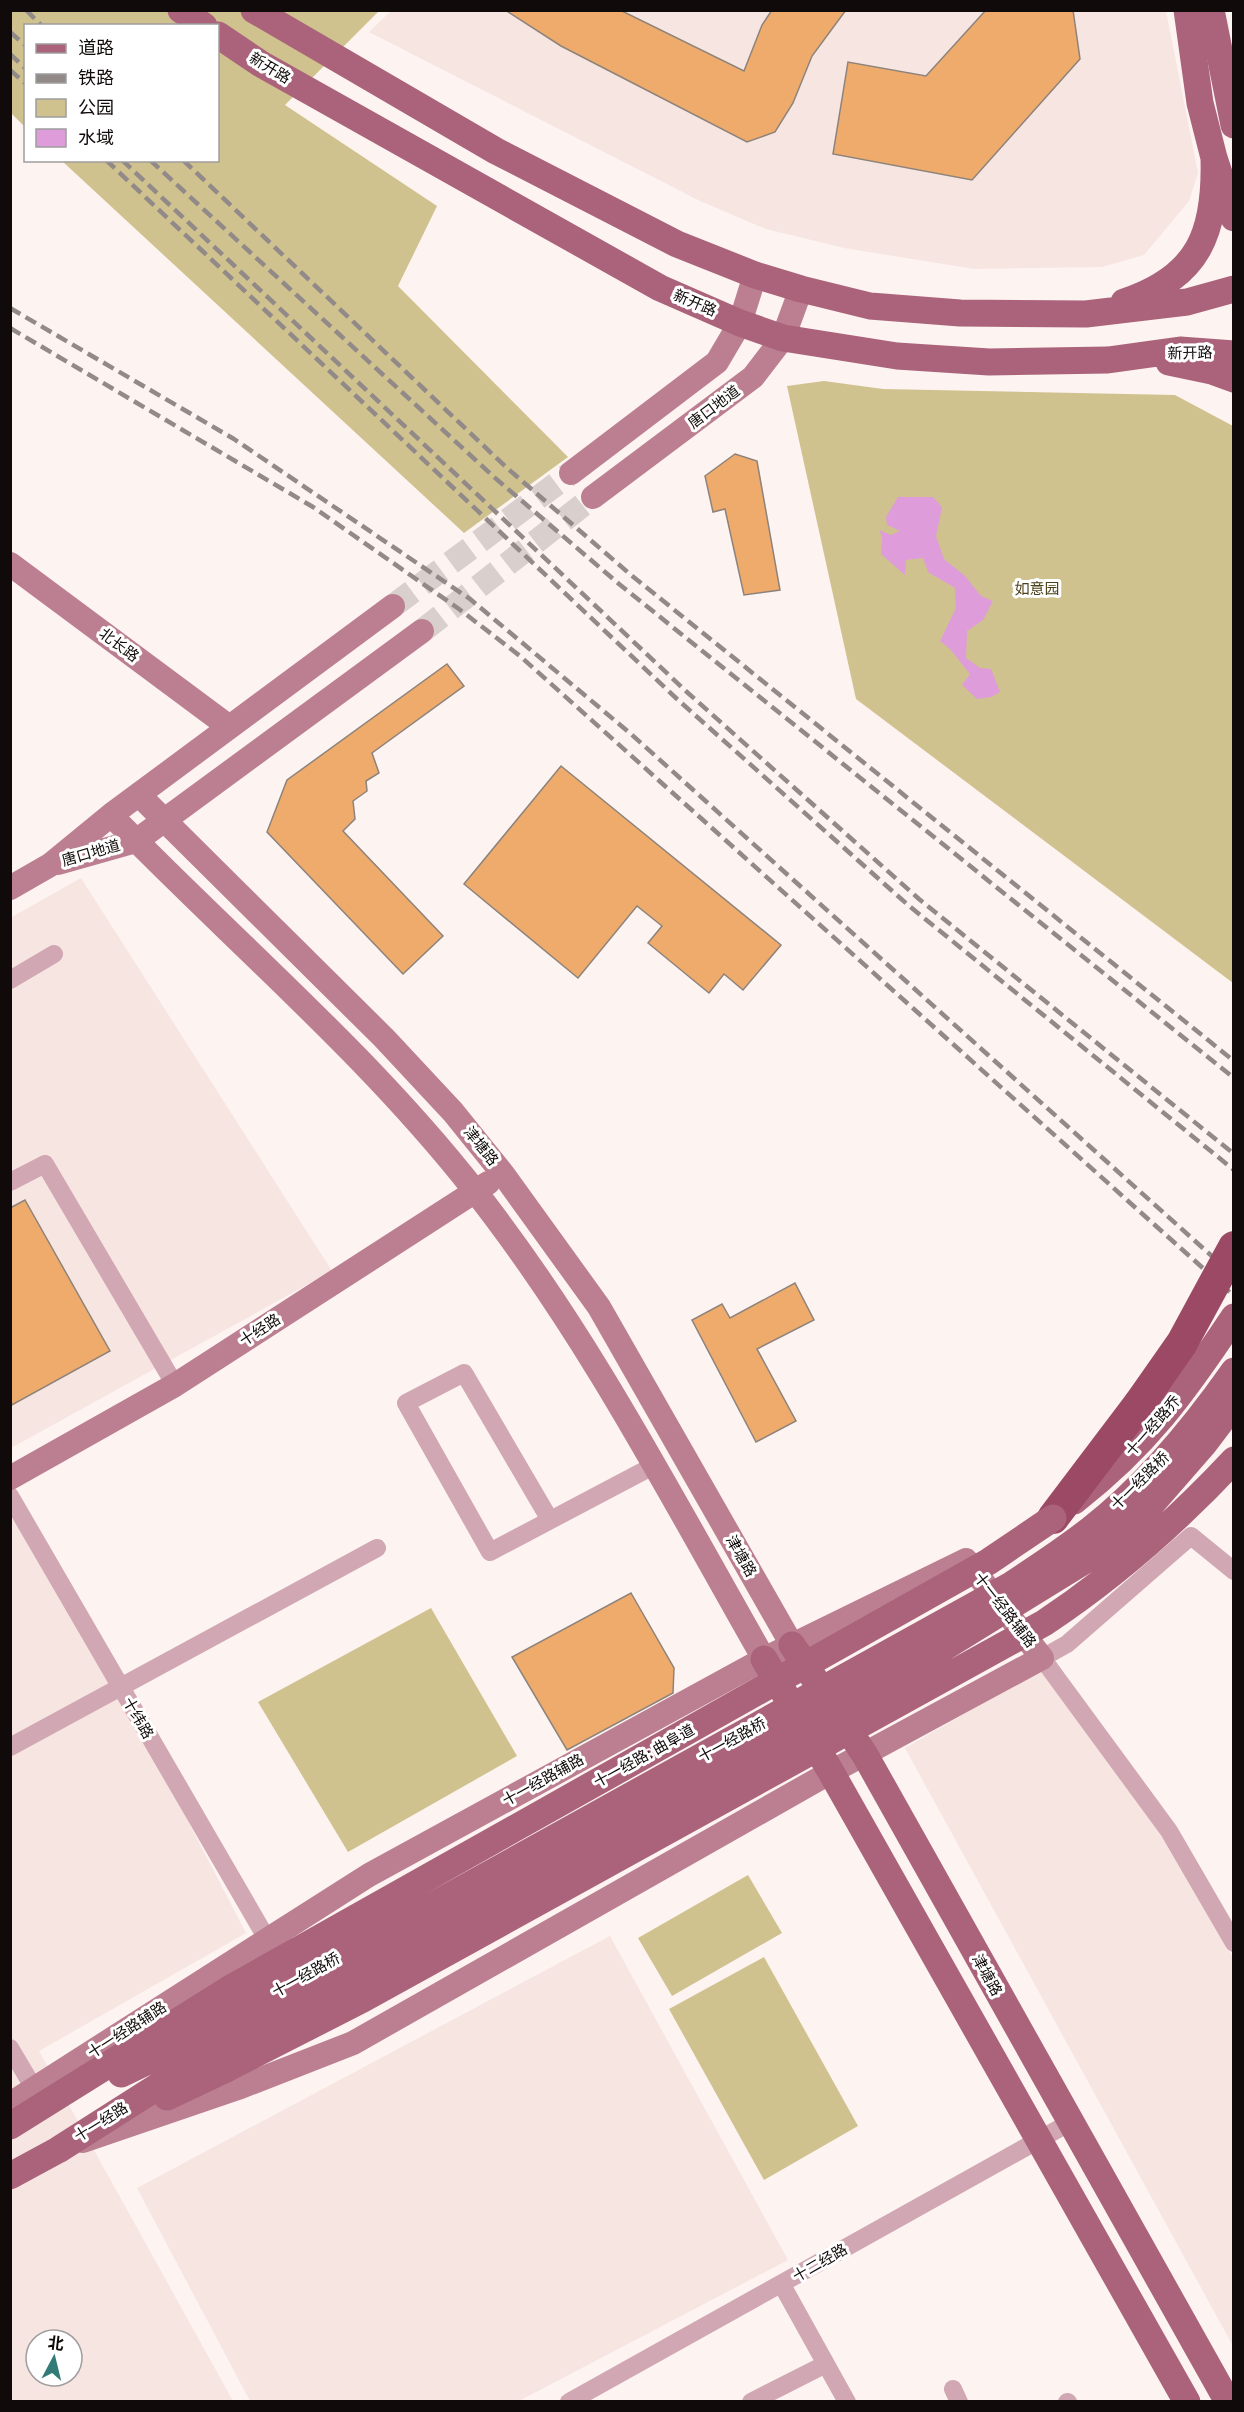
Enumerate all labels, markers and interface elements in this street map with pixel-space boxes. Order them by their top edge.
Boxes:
legend [24,24,219,162]
text: 道路 [78,36,114,58]
street label: 新开路 [247,48,294,86]
text: 铁路 [78,66,114,88]
text: 公园 [78,96,114,118]
text: 水域 [78,126,114,148]
street label: 新开路 [671,285,720,319]
street label: 新开路 [1167,343,1213,361]
street label: 唐口地道 [684,381,743,431]
park label: 如意园 [1014,579,1060,597]
street label: 北长路 [96,623,143,665]
street label: 唐口地道 [59,835,122,869]
street label: 津塘路 [461,1122,503,1169]
street label: 十经路 [236,1309,283,1349]
street label: 十一经路乔 [1121,1391,1184,1460]
street label: 十一经路桥 [1106,1447,1172,1513]
street label: 津塘路 [723,1532,761,1579]
street label: 十一经路辅路 [971,1568,1041,1650]
street label: 十纬路 [120,1694,158,1741]
street label: 十一经路桥 [694,1713,769,1765]
street label: 十一经路; 曲阜道 [590,1720,697,1790]
street label: 十一经路辅路 [499,1749,586,1809]
street label: 十一经路桥 [268,1948,343,2000]
street label: 津塘路 [969,1950,1007,1999]
street label: 十一经路辅路 [84,1997,169,2061]
street label: 十一经路 [70,2098,131,2145]
street label: 十二经路 [789,2239,850,2285]
north arrow [24,2328,84,2388]
text: 北 [47,2332,65,2353]

